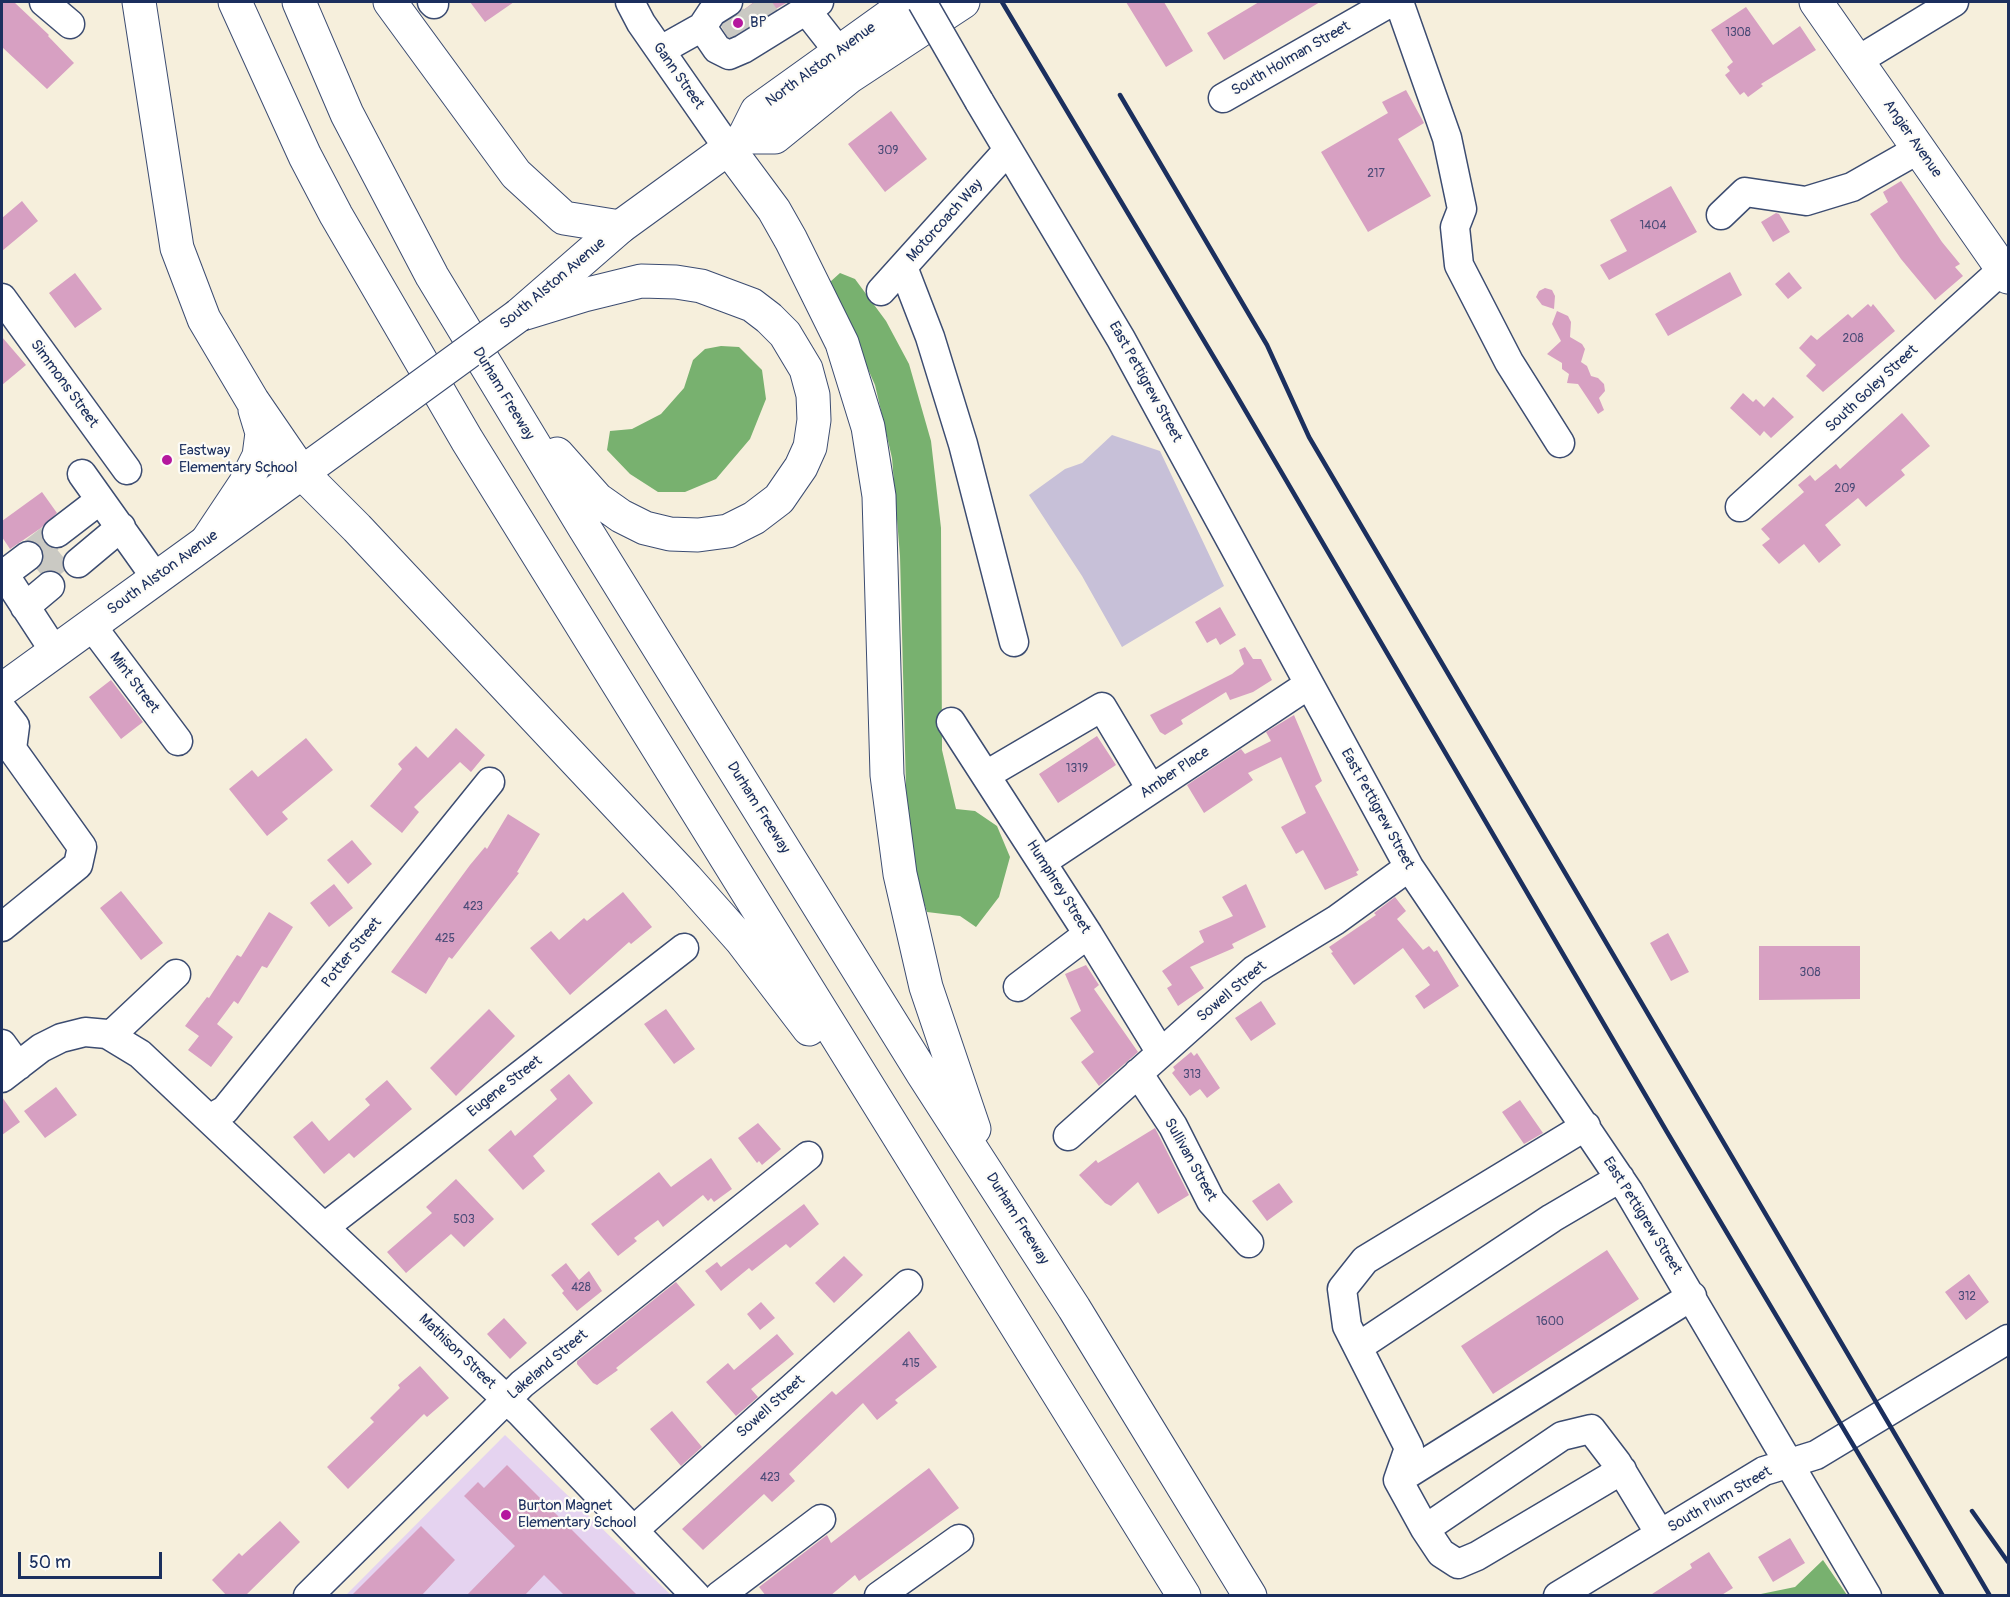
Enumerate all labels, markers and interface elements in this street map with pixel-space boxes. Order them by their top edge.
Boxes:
place label: BP [750,14,767,32]
marker: BP [731,16,745,30]
street label: South Holman Street [1228,18,1354,100]
street label: North Alston Avenue [762,19,880,111]
house number: 1308 [1725,26,1751,40]
street label: Gann Street [648,39,708,113]
street label: Angier Avenue [1879,97,1945,181]
house number: 309 [877,144,899,158]
house number: 217 [1367,167,1385,181]
street label: Motorcoach Way [903,176,987,266]
house number: 1404 [1640,219,1666,233]
street label: South Alston Avenue [496,235,610,333]
street label: East Pettigrew Street [1104,318,1186,446]
house number: 208 [1843,332,1863,346]
street label: Simmons Street [26,336,102,432]
street label: South Goley Street [1822,342,1922,436]
street label: Durham Freeway [468,344,538,444]
place label: Eastway Elementary School [179,442,297,477]
marker: Eastway Elementary School [160,453,174,467]
house number: 209 [1834,482,1856,496]
street label: South Alston Avenue [104,527,222,619]
street label: Mint Street [105,649,163,717]
street label: Amber Place [1137,743,1213,803]
street label: East Pettigrew Street [1336,745,1418,873]
street label: Durham Freeway [723,759,793,857]
house number: 1319 [1066,762,1088,776]
street label: Humphrey Street [1022,837,1094,937]
house number: 423 [463,900,483,914]
street label: Potter Street [318,914,386,992]
house number: 425 [435,932,455,946]
street label: Sowell Street [1194,958,1270,1026]
house number: 308 [1800,966,1820,980]
street label: Eugene Street [464,1052,546,1122]
house number: 313 [1183,1068,1201,1082]
street label: Sullivan Street [1160,1115,1220,1205]
street label: East Pettigrew Street [1599,1154,1685,1278]
street label: Durham Freeway [982,1170,1052,1268]
house number: 503 [453,1213,475,1227]
house number: 428 [571,1281,591,1295]
house number: 312 [1958,1290,1976,1304]
street label: Mathison Street [415,1311,499,1393]
house number: 1600 [1536,1315,1564,1329]
street label: Lakeland Street [504,1326,592,1404]
house number: 415 [902,1357,920,1371]
street label: Sowell Street [733,1372,809,1442]
street label: South Plum Street [1665,1463,1775,1537]
house number: 423 [760,1471,780,1485]
place label: Burton Magnet Elementary School [518,1497,636,1532]
marker: Burton Magnet Elementary School [499,1508,513,1522]
scale bar [21,1540,165,1578]
text: 50 m [29,1551,71,1574]

